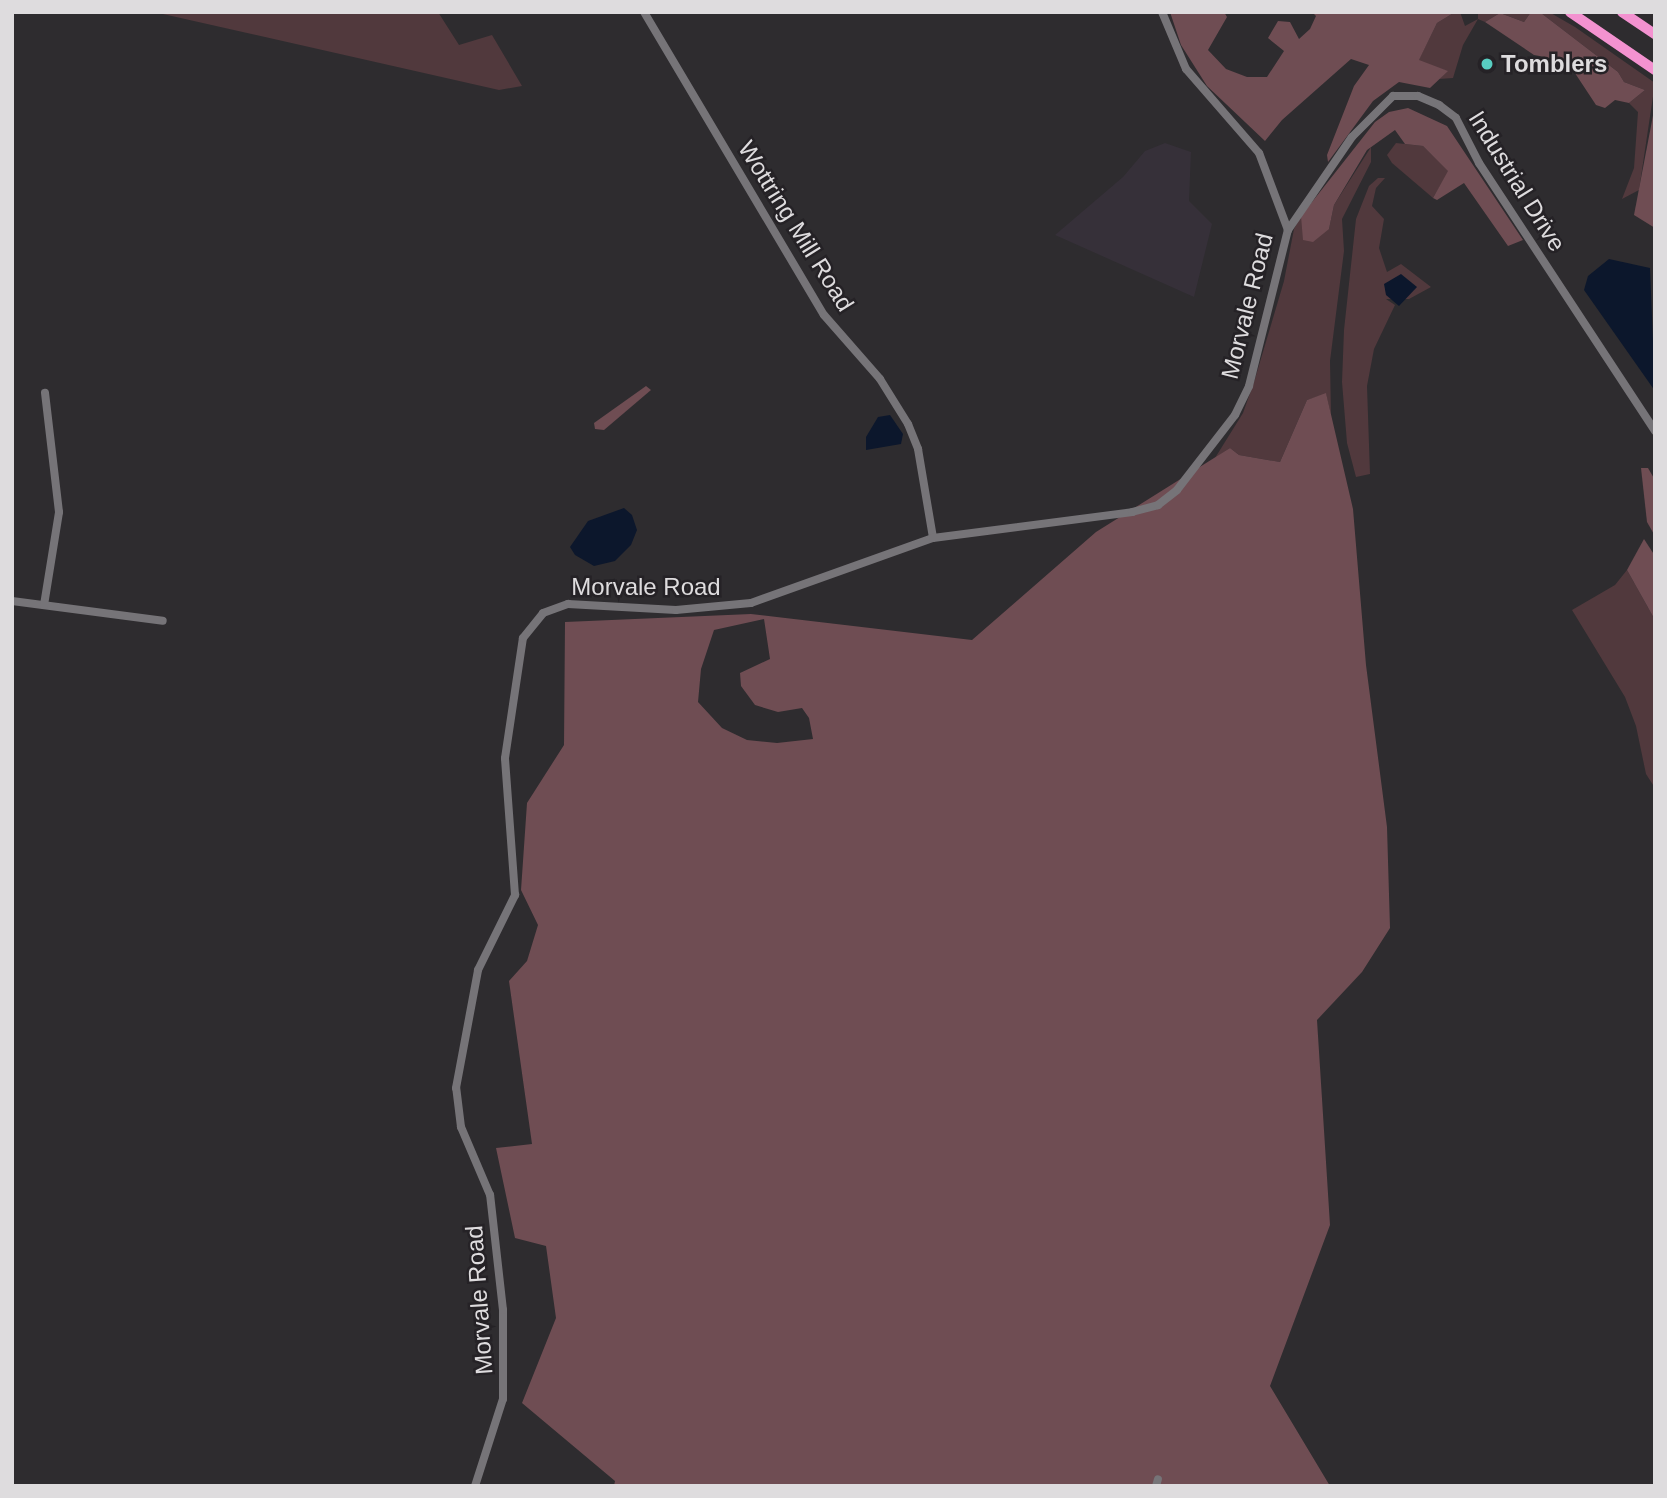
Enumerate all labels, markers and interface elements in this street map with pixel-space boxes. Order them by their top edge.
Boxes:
place label: Tomblers [1501,50,1607,78]
marker: Tomblers [1479,56,1495,72]
street label: Industrial Drive [1462,106,1572,256]
street label: Wottring Mill Road [732,135,860,317]
street label: Morvale Road [1215,230,1279,382]
street label: Morvale Road [571,573,721,601]
street label: Morvale Road [459,1224,499,1376]

